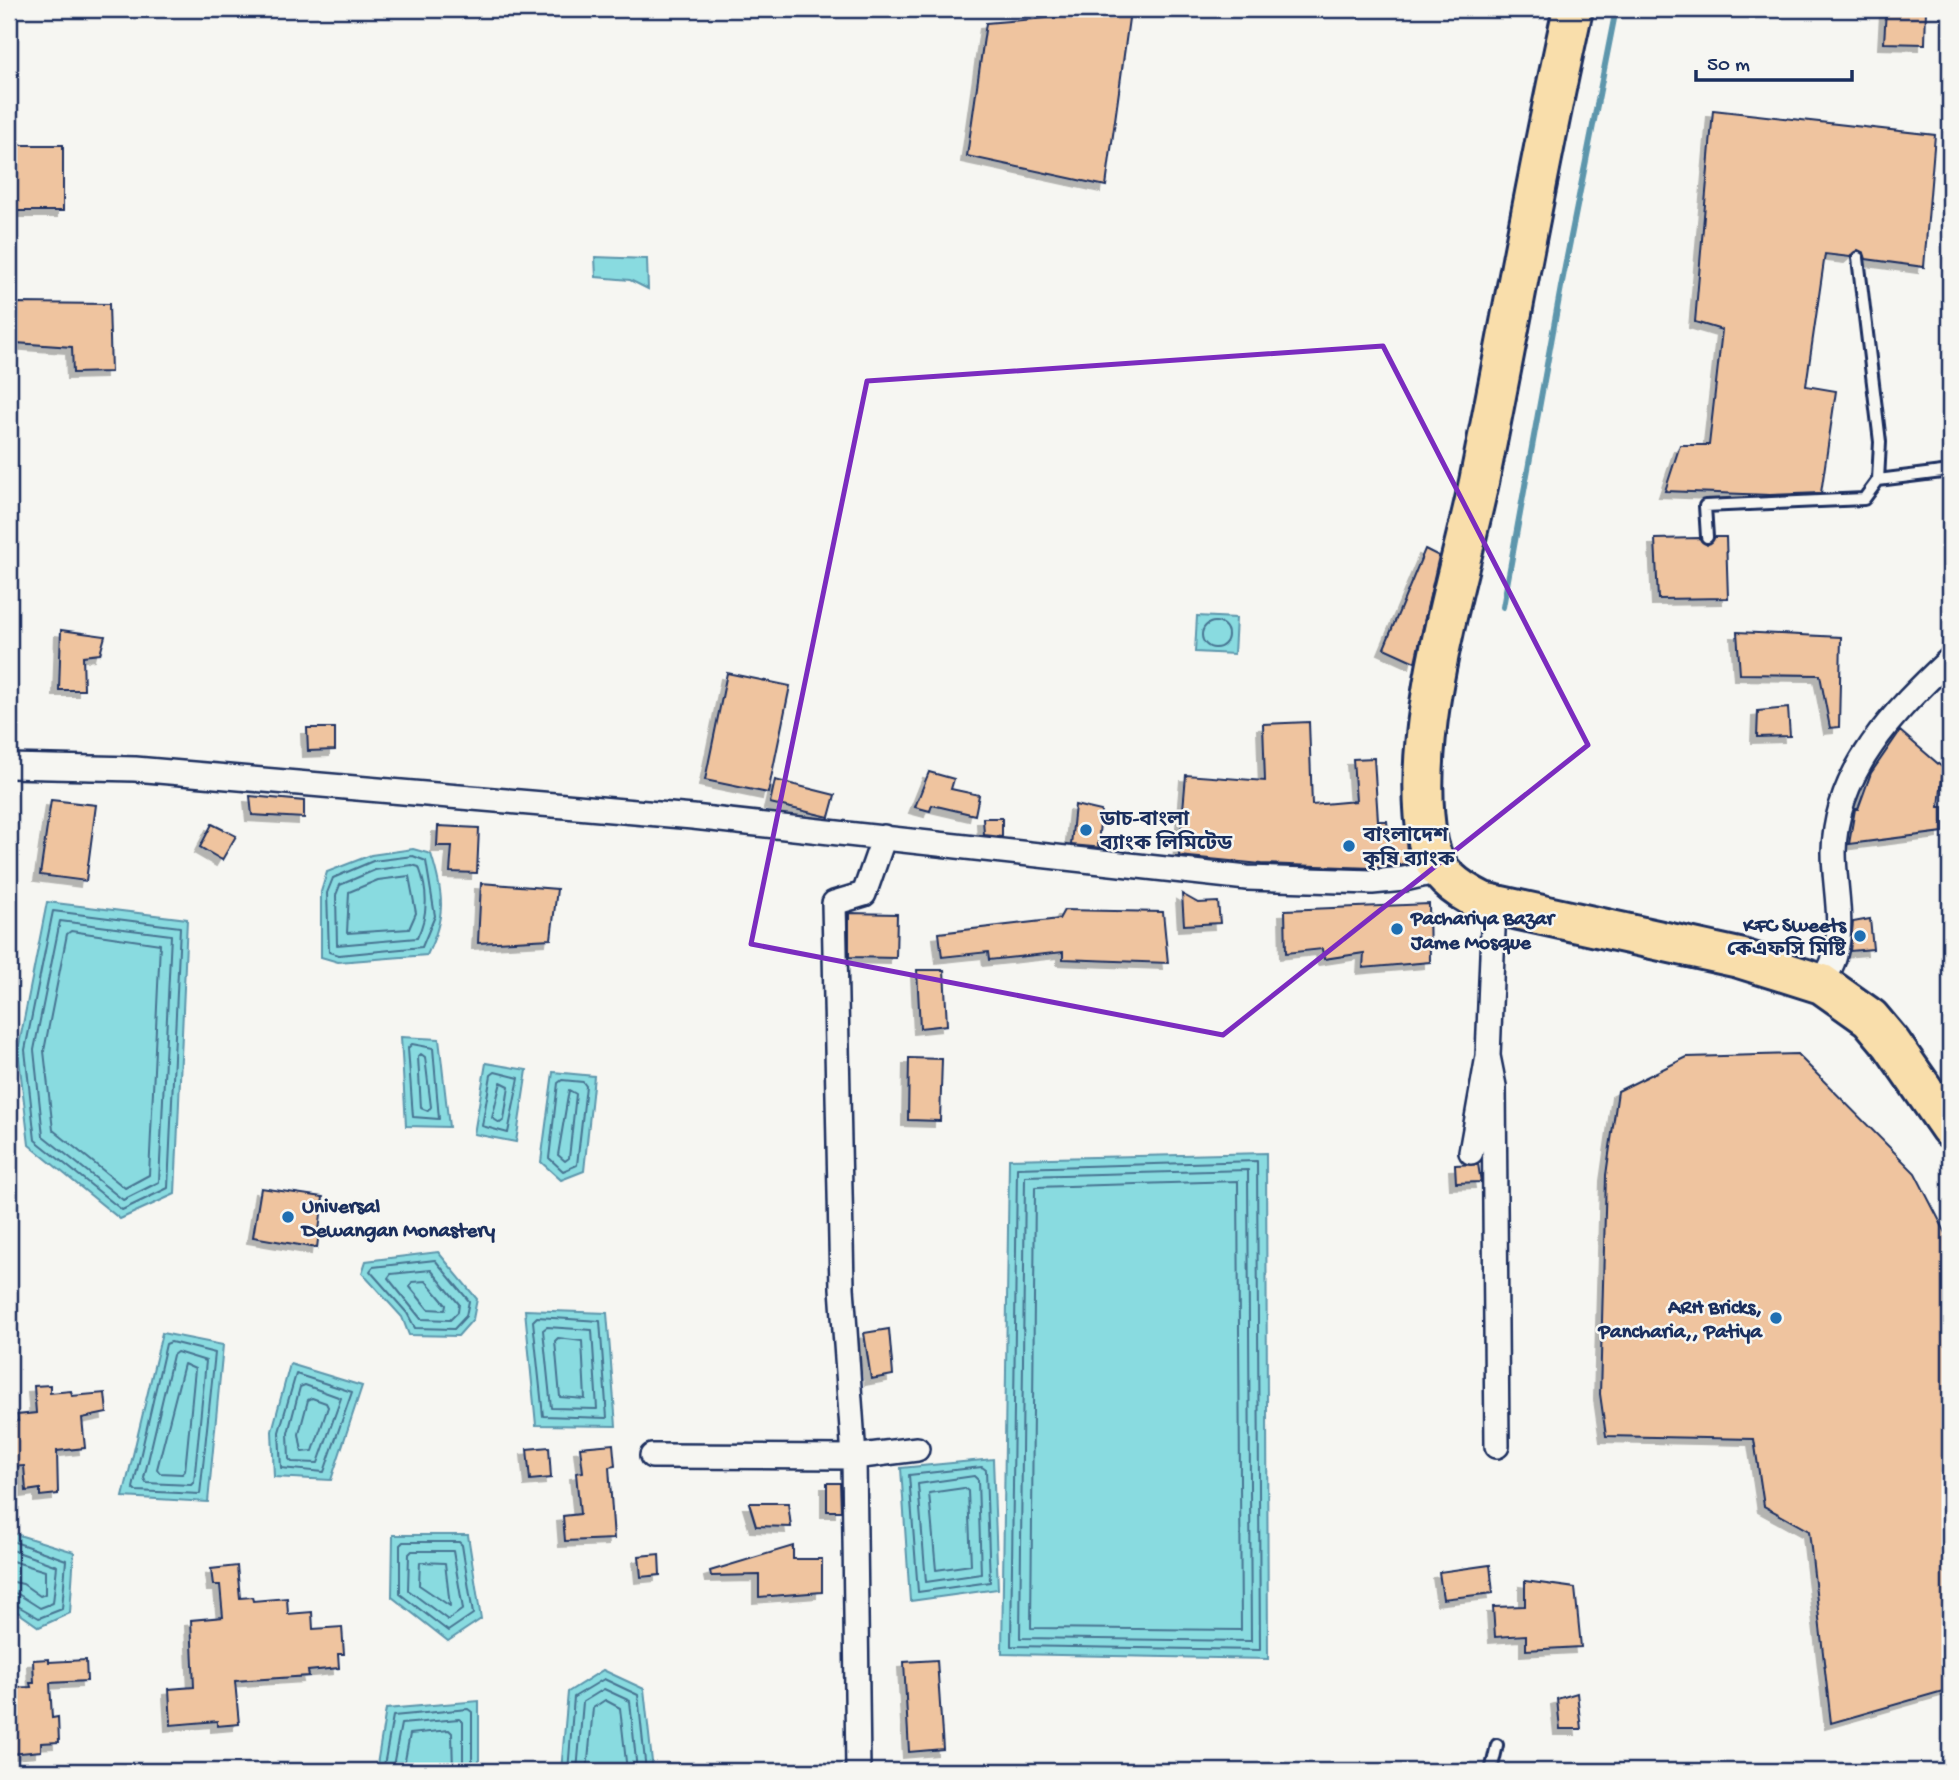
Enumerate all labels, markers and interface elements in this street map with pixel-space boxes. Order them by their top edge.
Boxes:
scale bar [1696,38,1852,82]
text: 50 m [1707,54,1750,79]
place label: ডাচ-বাংলা ব্যাংক লিমিটেড [1099,809,1233,858]
marker: ডাচ-বাংলা ব্যাংক লিমিটেড [1078,822,1094,838]
place label: বাংলাদেশ কৃষি ব্যাংক [1362,825,1456,874]
marker: বাংলাদেশ কৃষি ব্যাংক [1341,838,1357,854]
place label: Pachariya Bazar Jame Mosque [1410,908,1557,957]
place label: KFC Sweets কেএফসি মিষ্টি [1727,915,1847,964]
marker: Pachariya Bazar Jame Mosque [1389,921,1405,937]
marker: KFC Sweets কেএফসি মিষ্টি [1852,928,1868,944]
place label: Universal Dewangan Monastery [300,1196,496,1245]
marker: Universal Dewangan Monastery [280,1209,296,1225]
place label: ARH Bricks, Pancharia,, Patiya [1598,1297,1763,1346]
marker: ARH Bricks, Pancharia,, Patiya [1768,1310,1784,1326]

